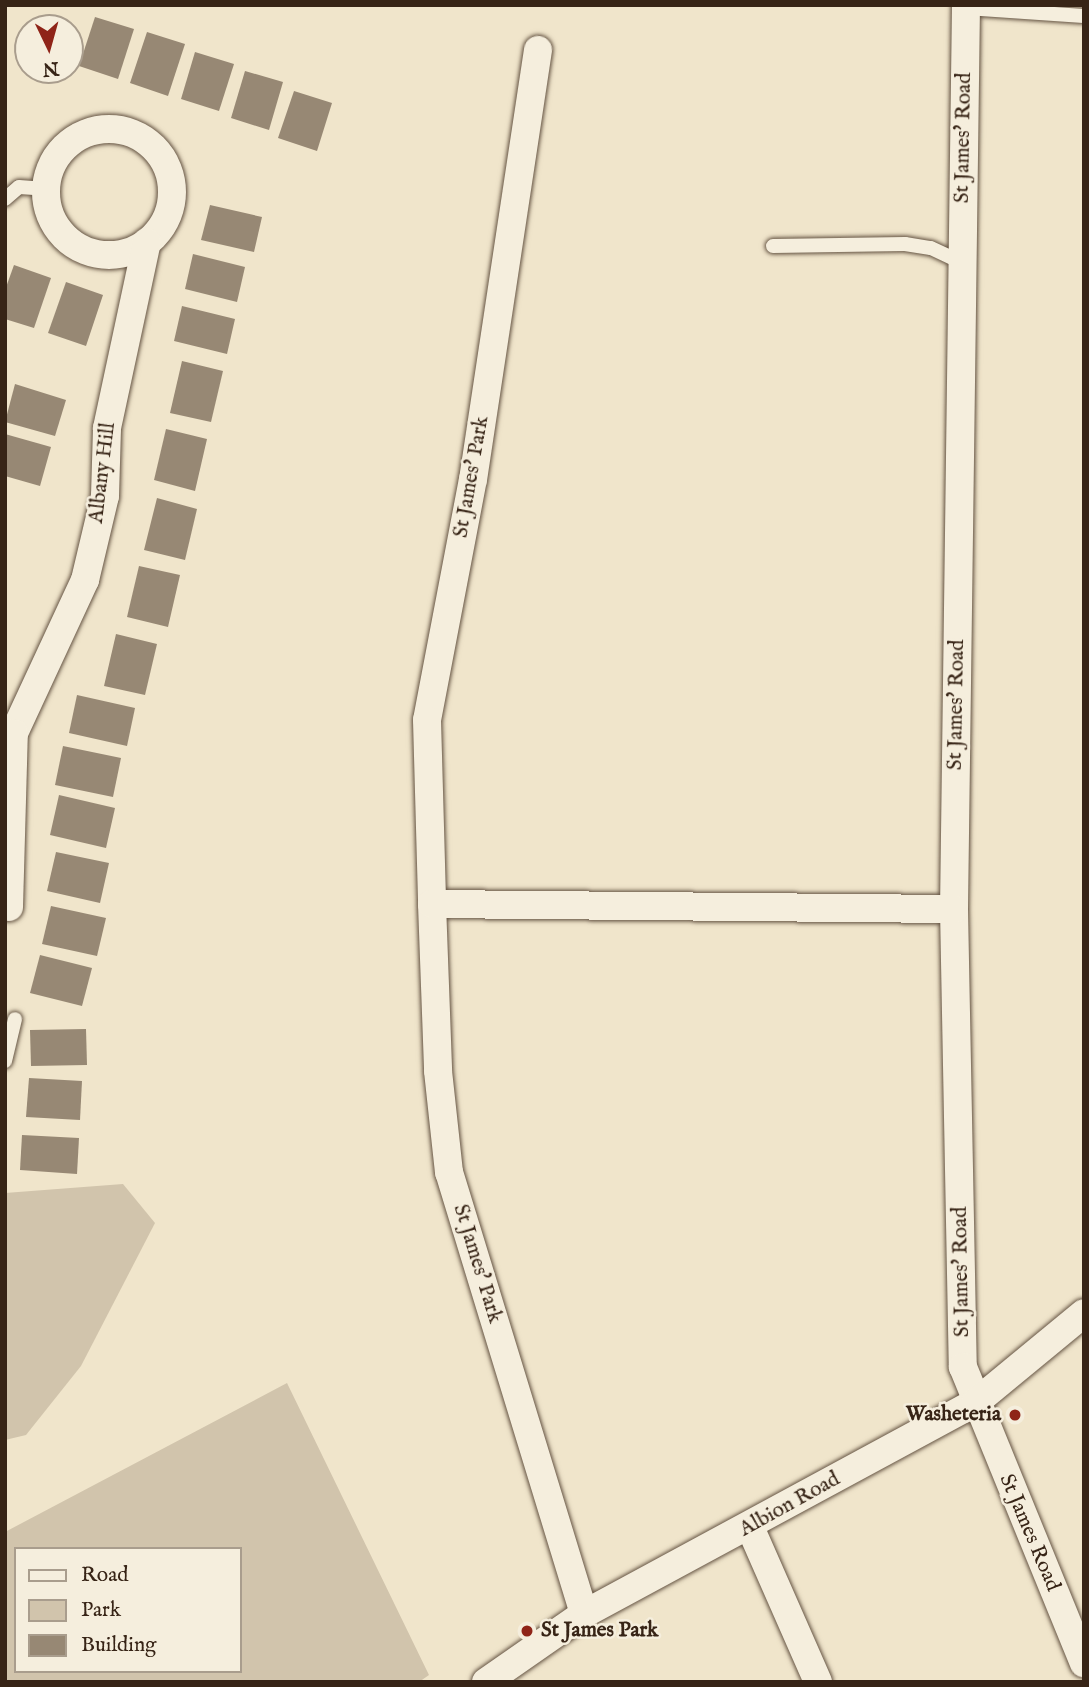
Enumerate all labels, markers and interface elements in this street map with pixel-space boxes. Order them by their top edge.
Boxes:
north arrow [14,14,84,84]
text: N [41,55,60,81]
street label: St James' Road [950,72,978,204]
street label: St James' Park [449,414,495,540]
street label: Albany Hill [84,421,122,525]
street label: St James' Road [943,639,971,771]
street label: St James' Park [447,1201,507,1327]
street label: St James' Road [948,1206,976,1338]
place label: Washeteria [906,1402,1001,1428]
marker: Washeteria [1007,1407,1023,1423]
street label: Albion Road [735,1467,845,1543]
street label: St James Road [993,1471,1065,1595]
legend [14,1547,242,1673]
text: Road [81,1562,128,1589]
text: Park [81,1597,121,1624]
place label: St James Park [541,1618,658,1644]
marker: St James Park [519,1623,535,1639]
text: Building [81,1632,156,1659]

